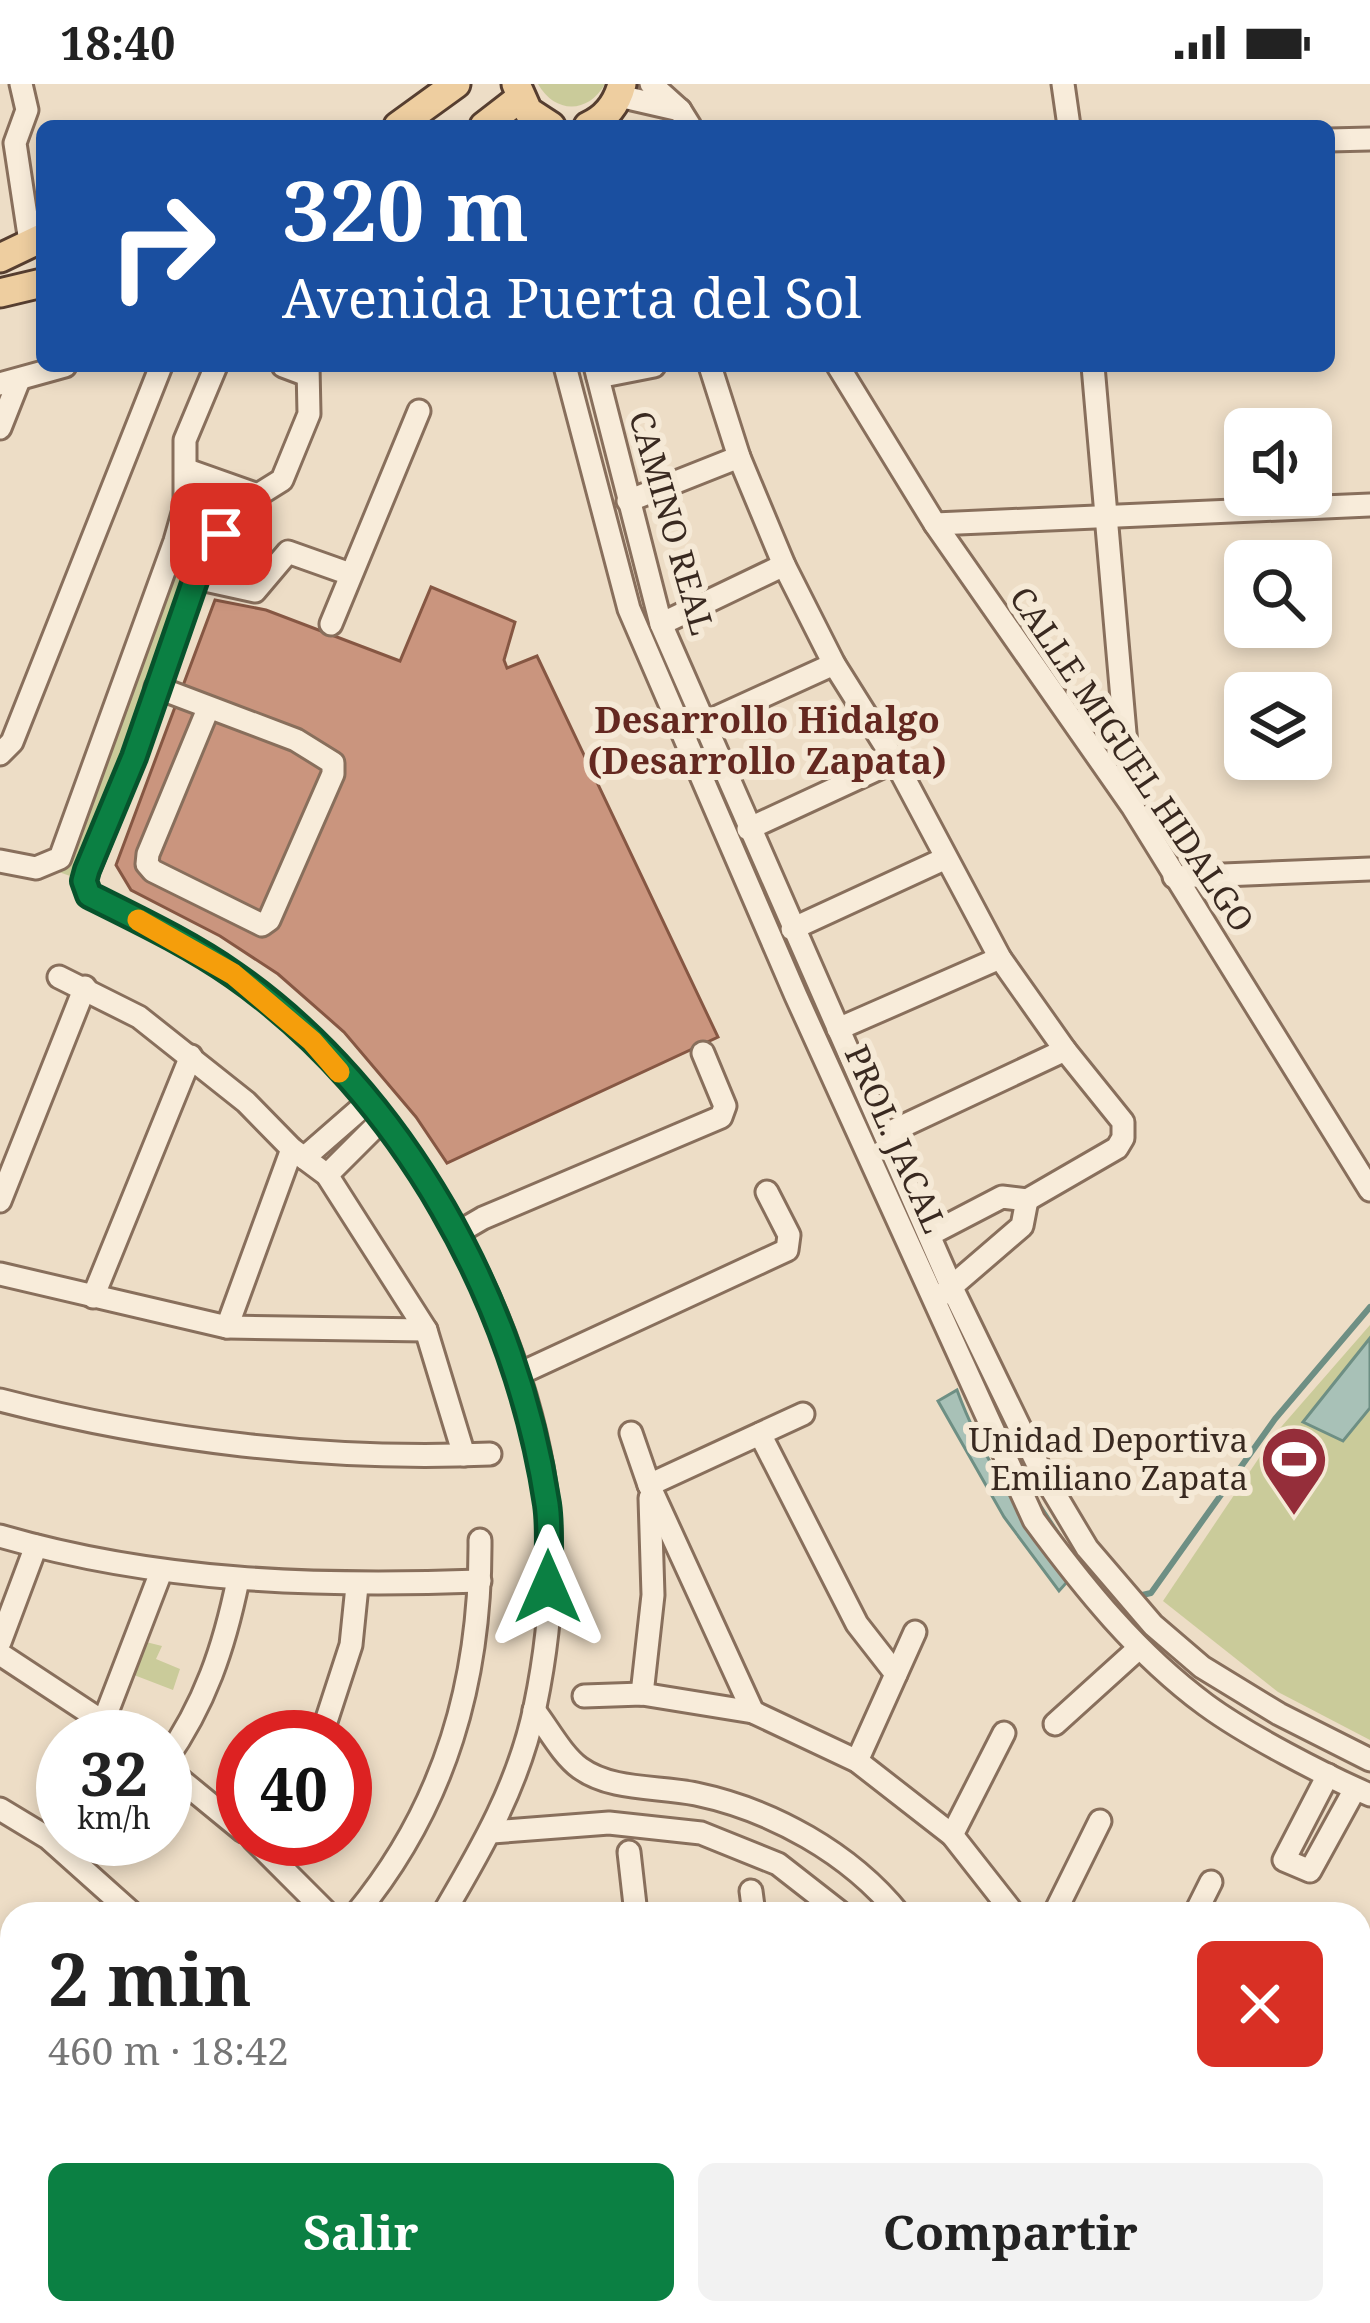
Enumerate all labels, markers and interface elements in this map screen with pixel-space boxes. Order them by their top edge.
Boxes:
text: 18:40 [60,12,175,73]
text: 320 m [282,151,529,266]
icon: right [84,168,240,324]
text: Avenida Puerta del Sol [282,260,861,334]
street label: CAMINO REAL [619,406,726,640]
map controls [1224,408,1332,780]
button: sound [1224,408,1332,516]
pin [170,483,272,585]
icon: arrive [188,501,254,567]
button: search [1224,540,1332,648]
street label: CALLE MIGUEL HIDALGO [1000,577,1265,940]
button: layers [1224,672,1332,780]
district label: Desarrollo Hidalgo (Desarrollo Zapata) [587,695,947,785]
street label: PROL. JACAL [835,1038,958,1240]
place label: Unidad Deportiva Emiliano Zapata [968,1417,1248,1500]
sports icon: Unidad Deportiva Emiliano Zapata [1259,1424,1329,1518]
position arrow [485,1524,611,1650]
speed limit sign: 40 [216,1710,372,1866]
text: 32 [80,1732,148,1814]
text: km/h [77,1797,151,1838]
text: 2 min [48,1929,252,2027]
button: close [1197,1941,1323,2067]
text: 460 m · 18:42 [48,2023,289,2076]
button: Salir [48,2163,674,2301]
button: Compartir [698,2163,1323,2301]

